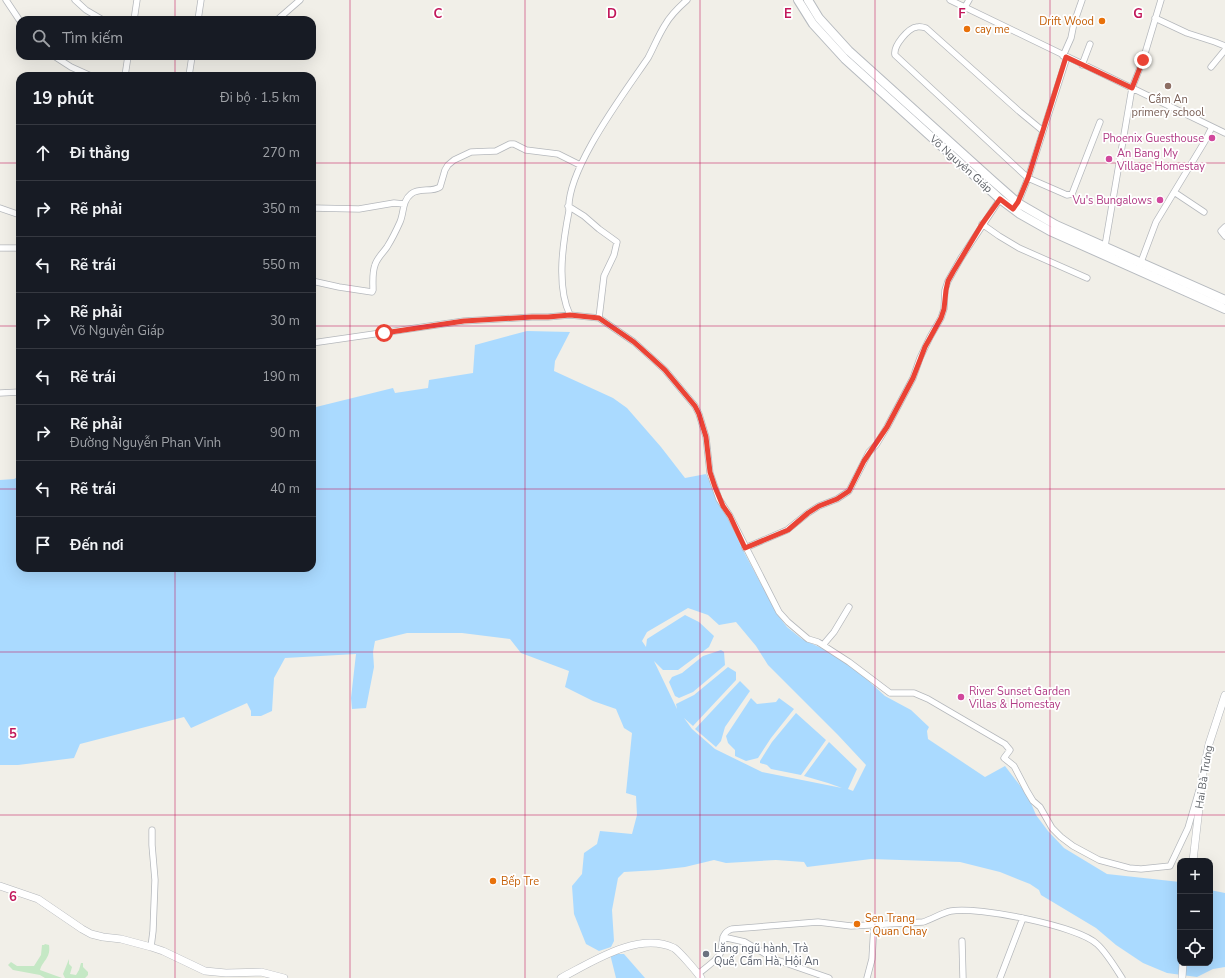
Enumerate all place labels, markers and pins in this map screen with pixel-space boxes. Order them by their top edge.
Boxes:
place label: Drift Wood [1039,14,1094,29]
marker: Drift Wood [1097,16,1107,26]
place label: cay me [975,22,1010,37]
marker: cay me [962,24,972,34]
marker: Cầm An primery school [1163,81,1173,91]
place label: Cầm An primery school [1131,92,1205,120]
place label: Phoenix Guesthouse [1103,131,1204,146]
marker: Phoenix Guesthouse [1207,133,1217,143]
place label: An Bang My Village Homestay [1116,146,1205,174]
marker: An Bang My Village Homestay [1104,154,1114,164]
place label: Vu's Bungalows [1071,193,1152,208]
marker: Vu's Bungalows [1155,195,1165,205]
place label: River Sunset Garden Villas & Homestay [968,684,1070,712]
marker: River Sunset Garden Villas & Homestay [956,692,966,702]
place label: Bếp Tre [501,874,539,889]
marker: Bếp Tre [488,876,498,886]
place label: Sen Trang - Quan Chay [865,911,927,939]
marker: Sen Trang - Quan Chay [852,919,862,929]
place label: Lăng ngũ hành, Trà Quế, Cẩm Hà, Hội An [714,941,819,969]
marker: Lăng ngũ hành, Trà Quế, Cẩm Hà, Hội An [701,949,711,959]

